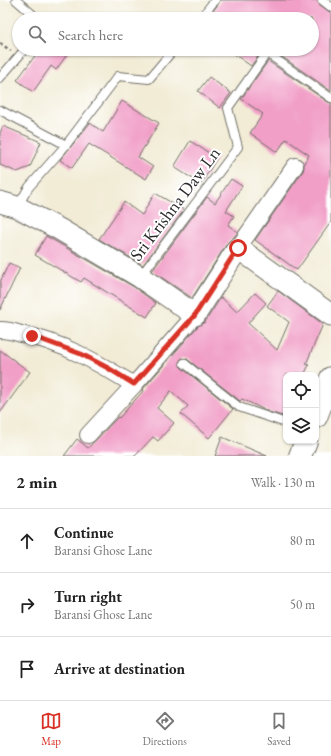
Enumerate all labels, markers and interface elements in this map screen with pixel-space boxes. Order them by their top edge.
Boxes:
search box [12,12,319,56]
icon: search [26,23,48,45]
text: Search here [58,25,123,44]
street label: Sri Krishna Daw Ln [124,142,225,265]
route start [229,239,247,257]
route end [23,327,41,345]
map controls [283,372,319,444]
button: locate [283,372,319,408]
button: layers [283,408,319,444]
text: 2 min [16,471,57,493]
text: Walk · 130 m [251,474,315,491]
text: Continue [54,523,114,542]
icon: ahead [16,530,38,552]
text: 80 m [290,532,315,549]
text: Baransi Ghose Lane [54,542,152,559]
text: Turn right [54,587,122,606]
icon: right [16,594,38,616]
text: 50 m [290,596,315,613]
text: Baransi Ghose Lane [54,606,152,623]
icon: arrive [16,658,38,680]
text: Arrive at destination [54,659,185,678]
tab: Map [40,710,62,748]
tab: Directions [143,710,187,748]
tab: Saved [267,710,291,748]

